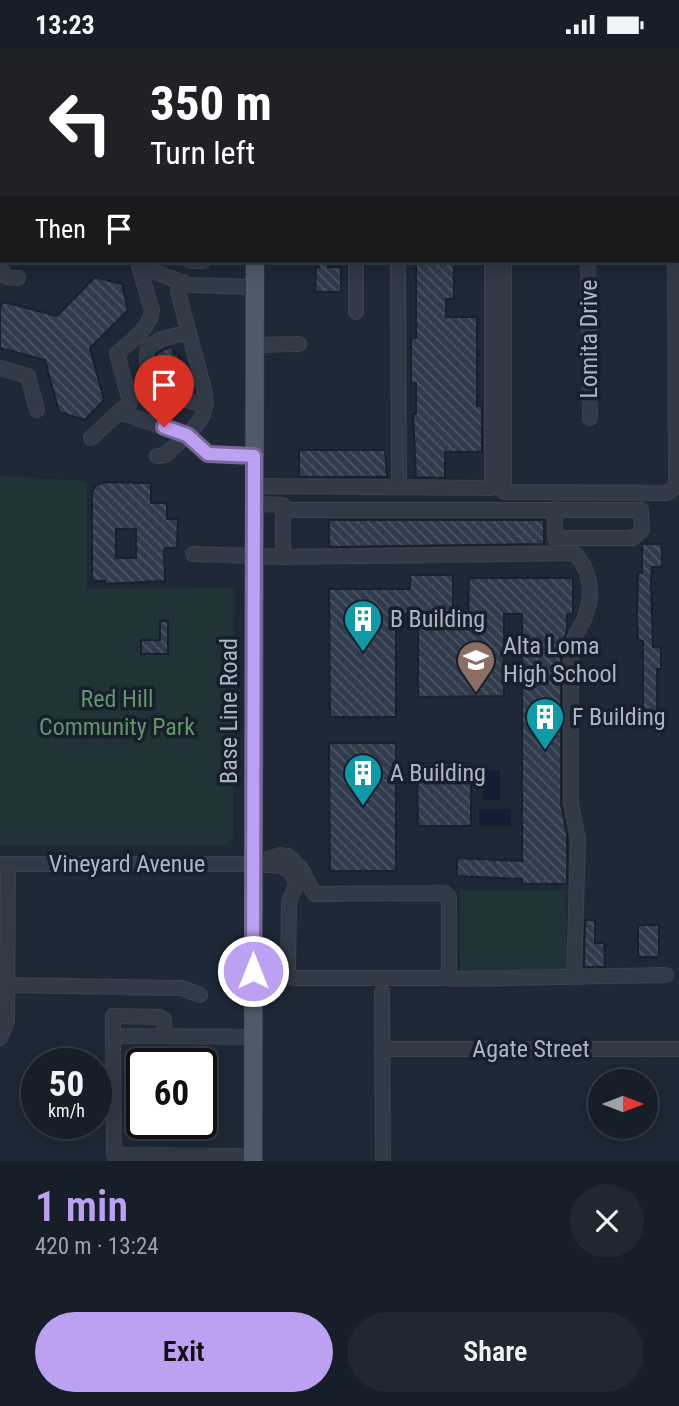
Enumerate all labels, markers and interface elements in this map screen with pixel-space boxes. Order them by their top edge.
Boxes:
text: 13:23 [35,10,95,40]
text: 350 m [150,75,272,132]
icon: left [35,77,126,168]
text: Turn left [150,134,255,172]
icon: arrive [100,210,138,248]
text: Then [35,214,86,244]
street label: Lomita Drive [575,279,603,399]
pin [134,355,194,427]
icon: arrive [145,366,183,404]
building icon: B Building [342,598,384,653]
place label: B Building [390,605,485,633]
place label: Alta Loma High School [503,632,617,688]
street label: Base Line Road [215,638,243,784]
school or university icon: Alta Loma High School [455,639,497,694]
park label: Red Hill Community Park [39,685,195,741]
building icon: F Building [524,696,566,751]
place label: F Building [572,703,666,731]
building icon: A Building [342,752,384,807]
place label: A Building [390,759,486,787]
street label: Vineyard Avenue [49,850,205,878]
position arrow [216,934,290,1008]
street label: Agate Street [472,1035,590,1063]
speed limit sign: 60 [126,1048,217,1139]
text: 50 [49,1064,84,1105]
north arrow [588,1069,658,1139]
map controls [588,1069,658,1139]
text: km/h [48,1100,85,1121]
text: 1 min [35,1182,128,1231]
button: close [570,1184,644,1258]
text: 420 m · 13:24 [35,1233,159,1260]
button: Exit [35,1312,333,1392]
button: Share [347,1312,644,1392]

